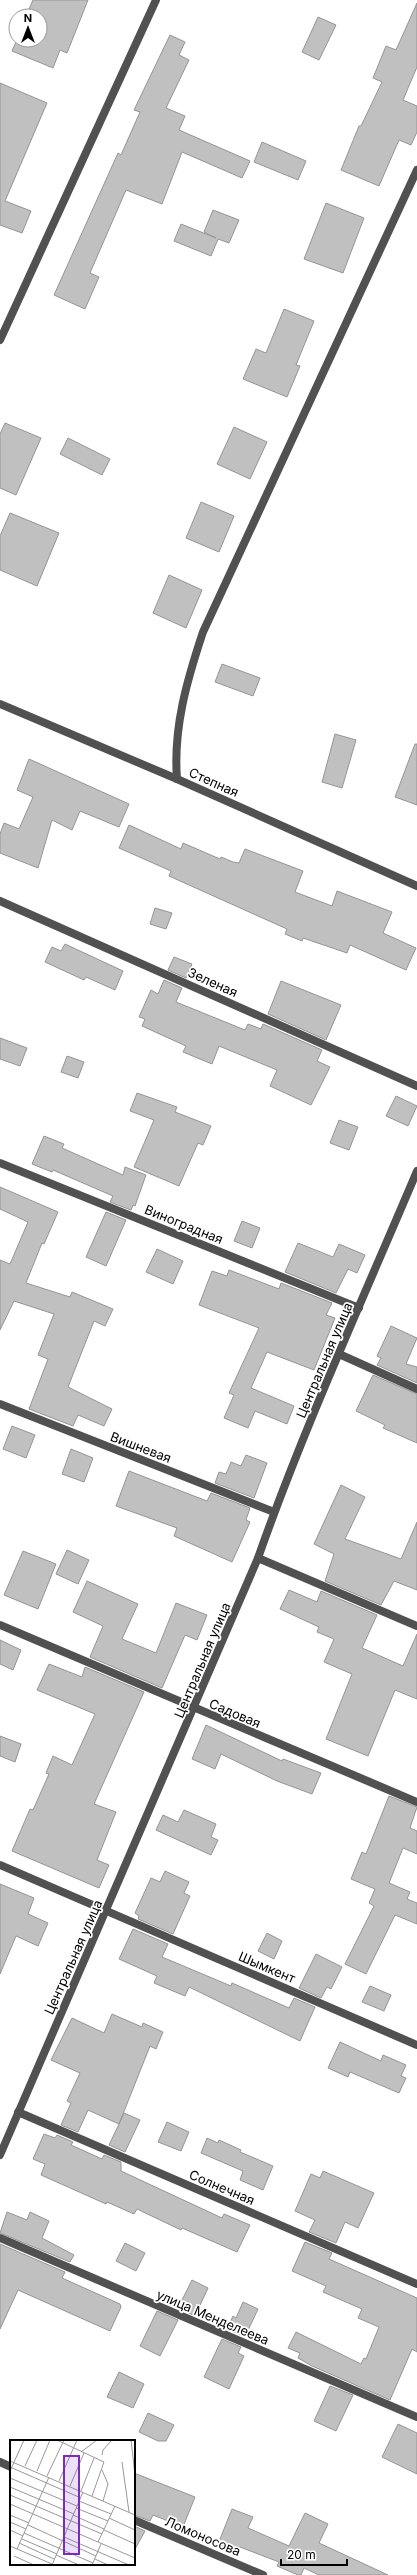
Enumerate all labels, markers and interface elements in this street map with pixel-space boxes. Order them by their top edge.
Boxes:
north arrow [8,8,48,48]
text: N [24,11,32,25]
street label: Степная [187,764,241,800]
street label: Зеленая [186,964,240,1000]
street label: Виноградная [142,1201,226,1247]
street label: Центральная улица [292,1300,356,1420]
street label: Вишневая [108,1428,174,1466]
street label: Центральная улица [170,1600,234,1720]
street label: Садовая [207,1695,263,1731]
street label: Центральная улица [41,1897,105,2017]
street label: Шымкент [236,1948,298,1986]
street label: Солнечная [187,2166,257,2208]
street label: улица Менделеева [154,2286,272,2348]
inset map [10,2440,135,2565]
street label: Ломоносова [163,2513,243,2559]
scale bar [281,2541,347,2567]
text: 20 m [287,2547,316,2562]

